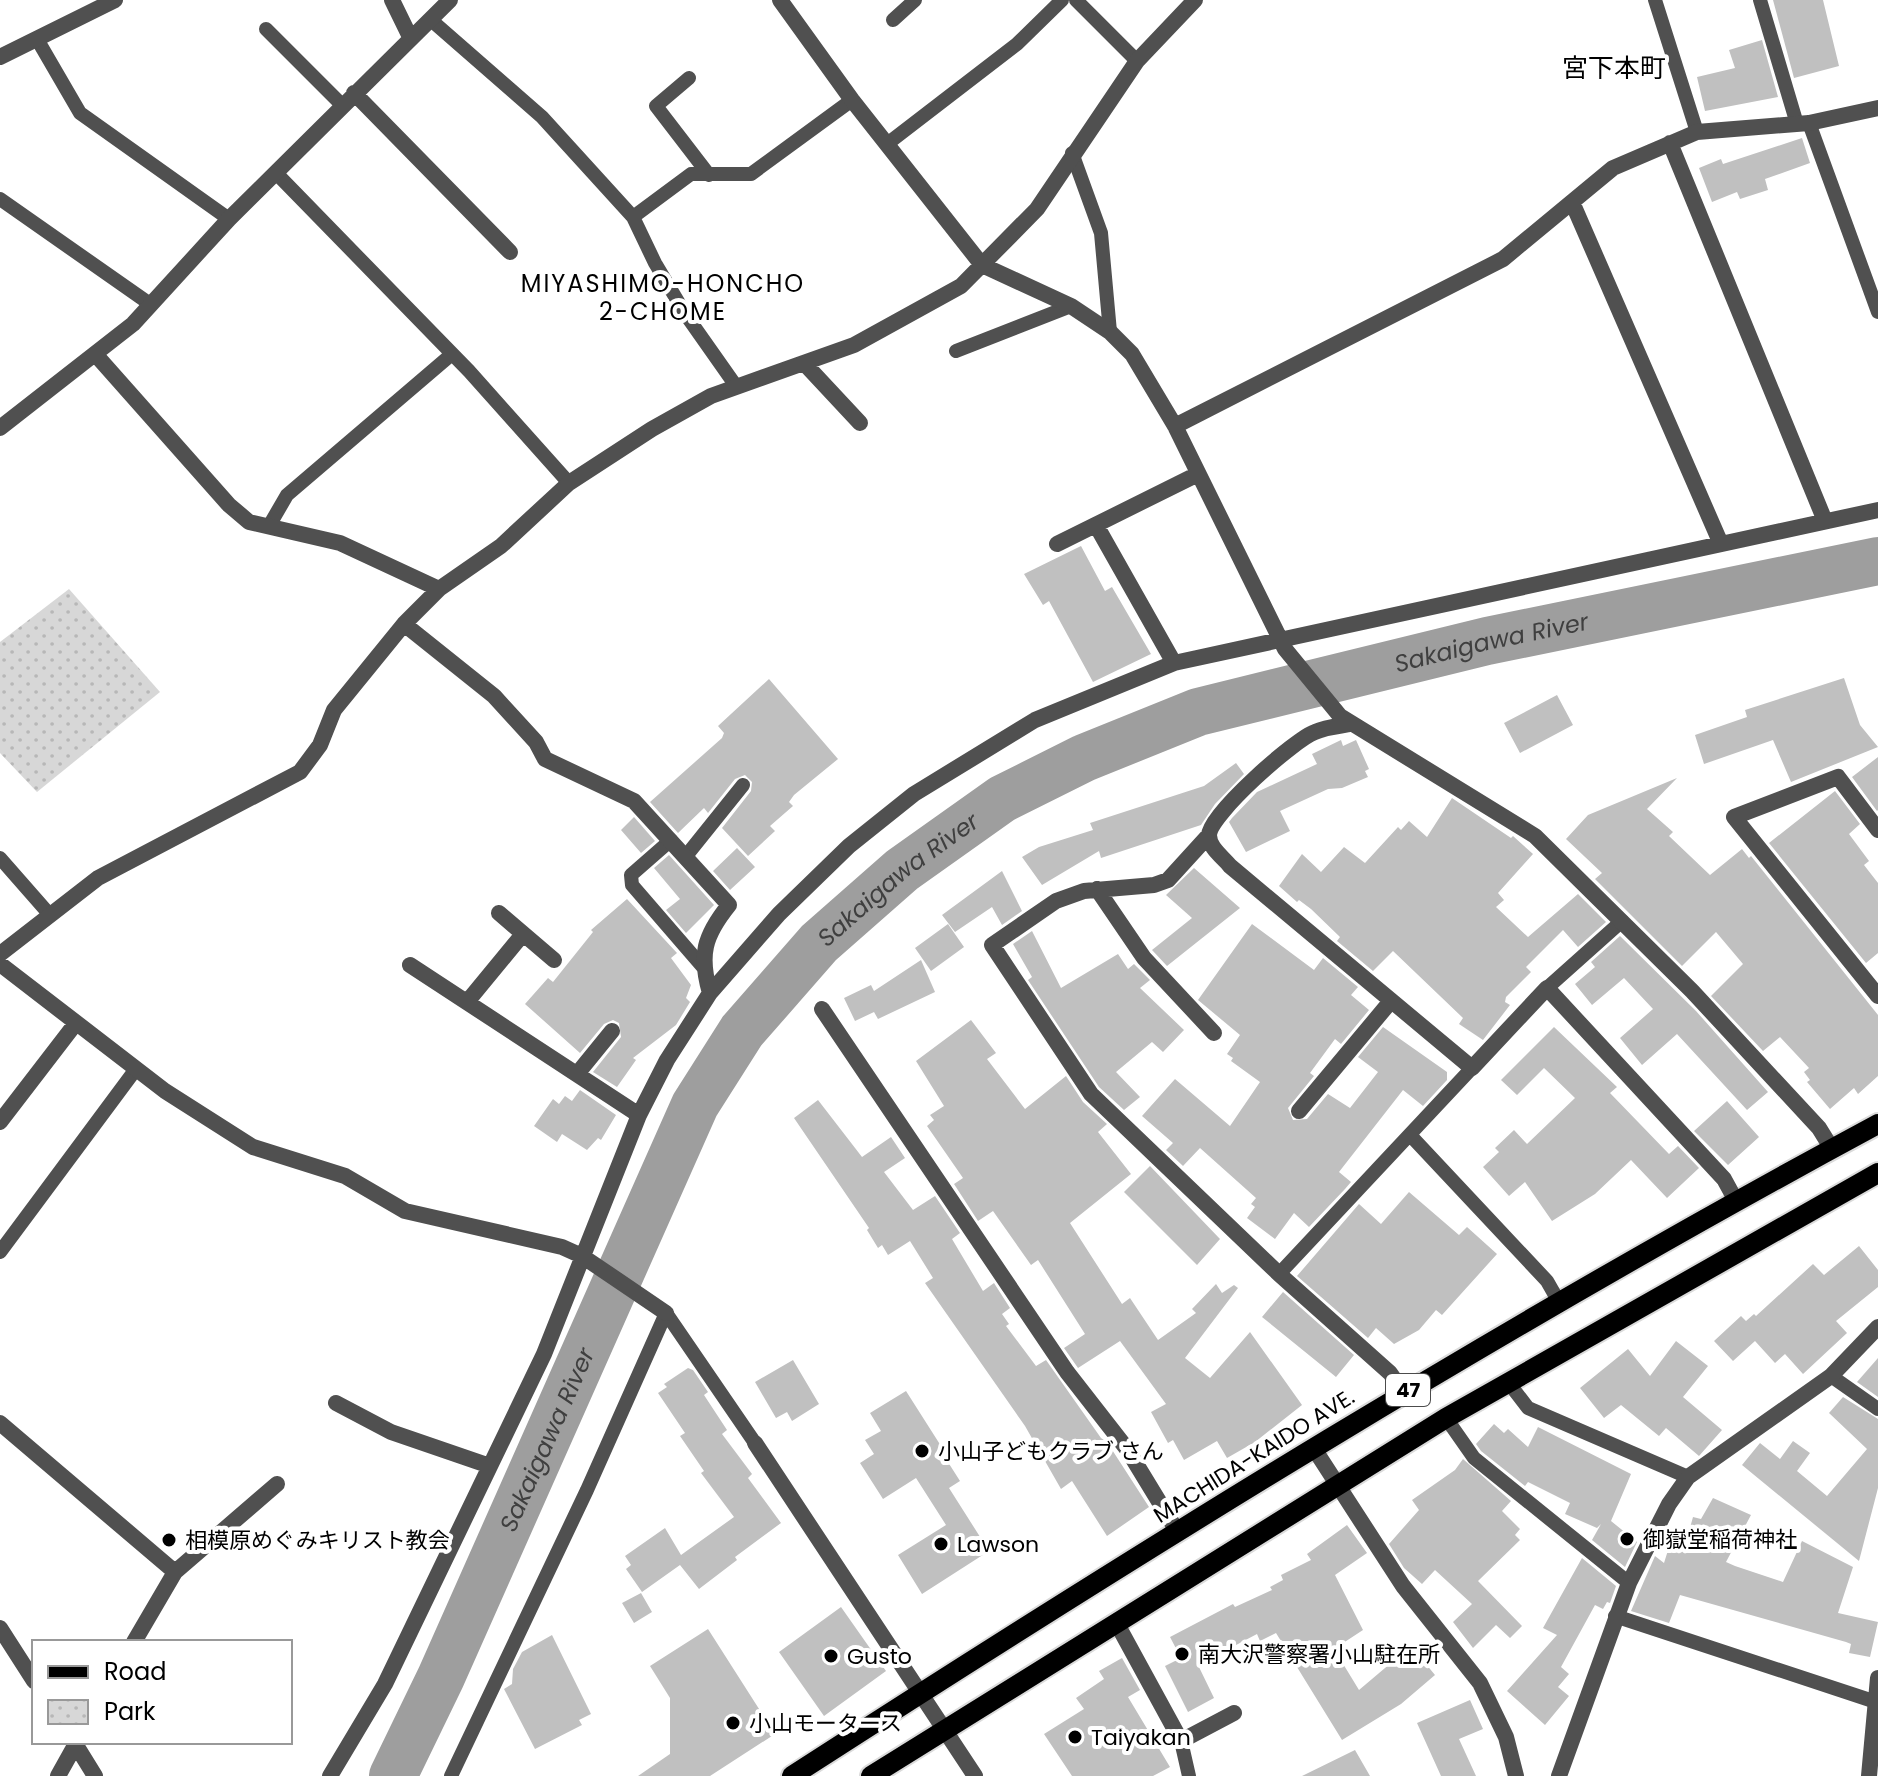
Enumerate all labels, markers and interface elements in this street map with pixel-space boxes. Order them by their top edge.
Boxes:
district label: 宮下本町 [1562,50,1666,86]
district label: MIYASHIMO-HONCHO 2-CHOME [521,267,805,328]
water label: Sakaigawa River [1391,604,1592,680]
water label: Sakaigawa River [810,804,986,954]
water label: Sakaigawa River [491,1341,602,1537]
road number: 47 [1386,1374,1430,1406]
street label: MACHIDA-KAIDO AVE. [1148,1381,1360,1531]
place label: 小山子どもクラブ さん [938,1436,1164,1467]
marker: 小山子どもクラブ さん [913,1442,931,1460]
place label: 御嶽堂稲荷神社 [1643,1524,1797,1555]
place label: 相模原めぐみキリスト教会 [185,1525,450,1556]
place label: Lawson [957,1529,1039,1560]
marker: 御嶽堂稲荷神社 [1618,1530,1636,1548]
marker: 相模原めぐみキリスト教会 [160,1531,178,1549]
marker: Lawson [932,1535,950,1553]
place label: 南大沢警察署小山駐在所 [1198,1639,1440,1670]
legend [32,1640,292,1744]
place label: Gusto [847,1641,912,1672]
marker: 南大沢警察署小山駐在所 [1173,1645,1191,1663]
marker: Gusto [822,1647,840,1665]
text: Road [104,1655,166,1688]
text: Park [104,1695,156,1728]
place label: 小山モータース [749,1708,902,1739]
marker: 小山モータース [724,1714,742,1732]
place label: Taiyakan [1091,1722,1191,1753]
marker: Taiyakan [1066,1728,1084,1746]

